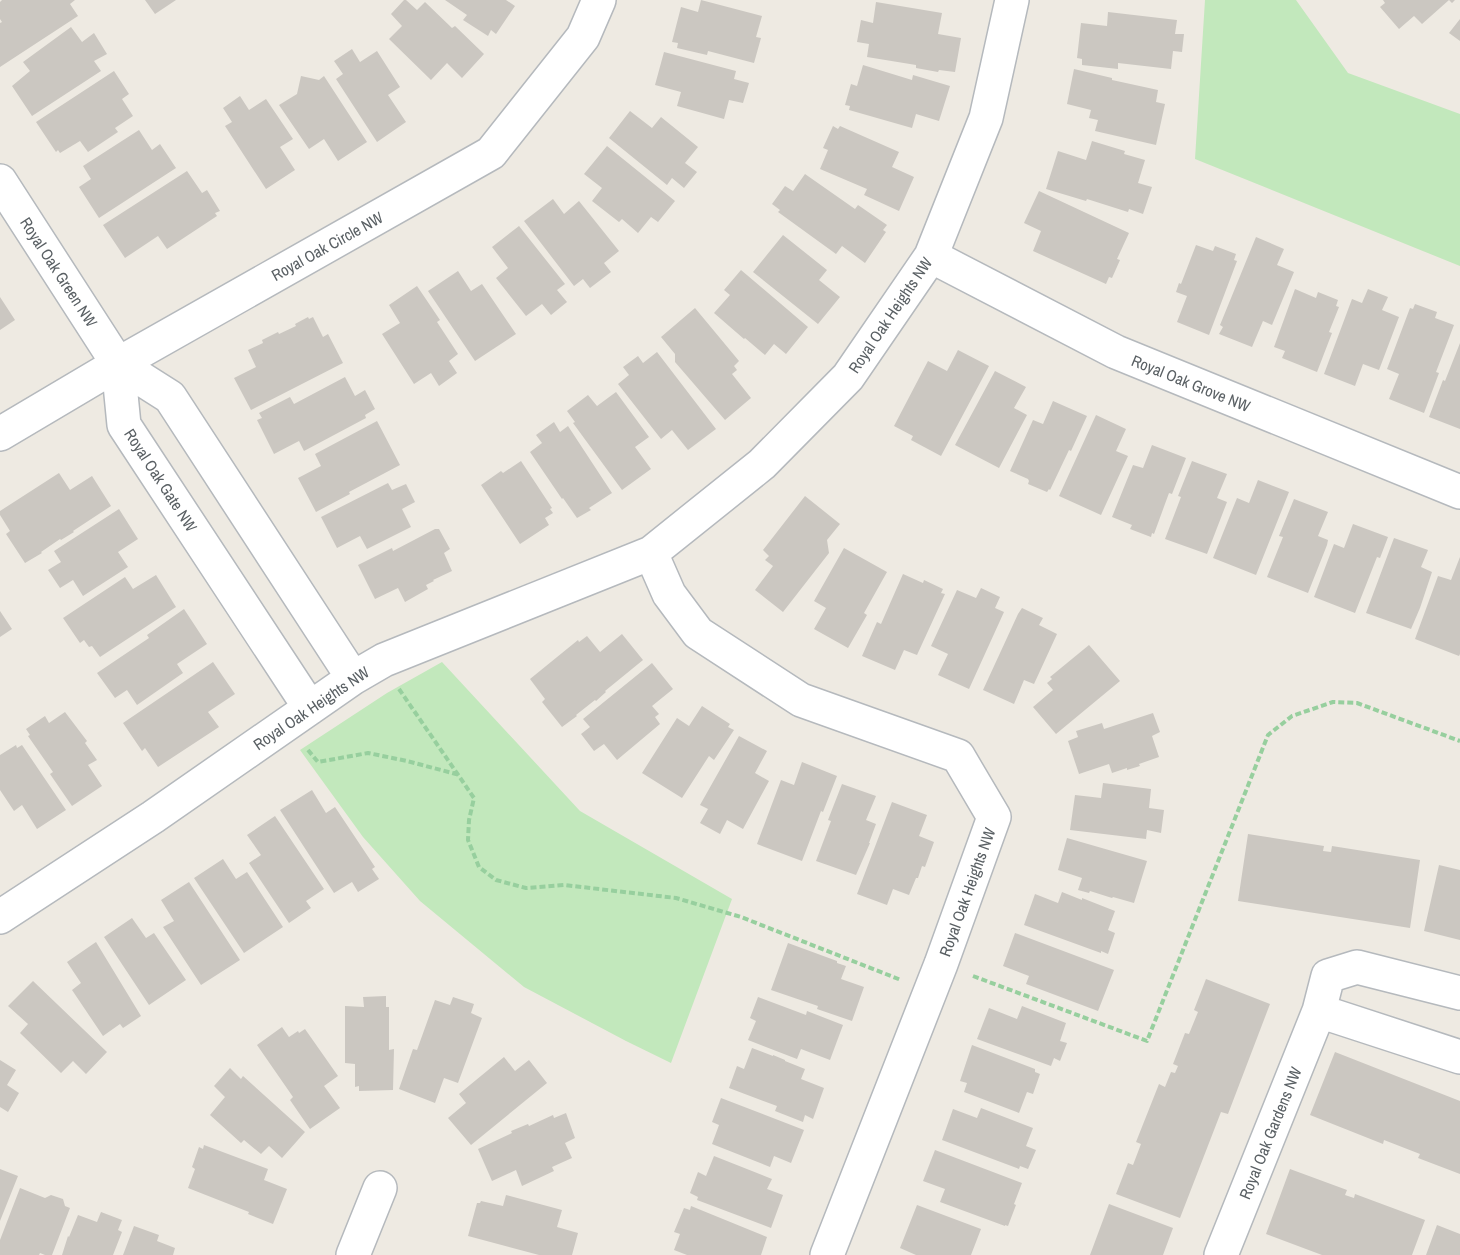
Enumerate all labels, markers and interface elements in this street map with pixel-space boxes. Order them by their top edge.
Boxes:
street label: Royal Oak Circle NW [267,206,387,286]
street label: Royal Oak Green NW [15,213,103,332]
street label: Royal Oak Heights NW [843,252,937,377]
street label: Royal Oak Grove NW [1128,349,1254,417]
street label: Royal Oak Gate NW [119,424,203,536]
street label: Royal Oak Heights NW [249,661,374,755]
street label: Royal Oak Heights NW [933,824,1001,959]
street label: Royal Oak Gardens NW [1233,1063,1307,1202]

